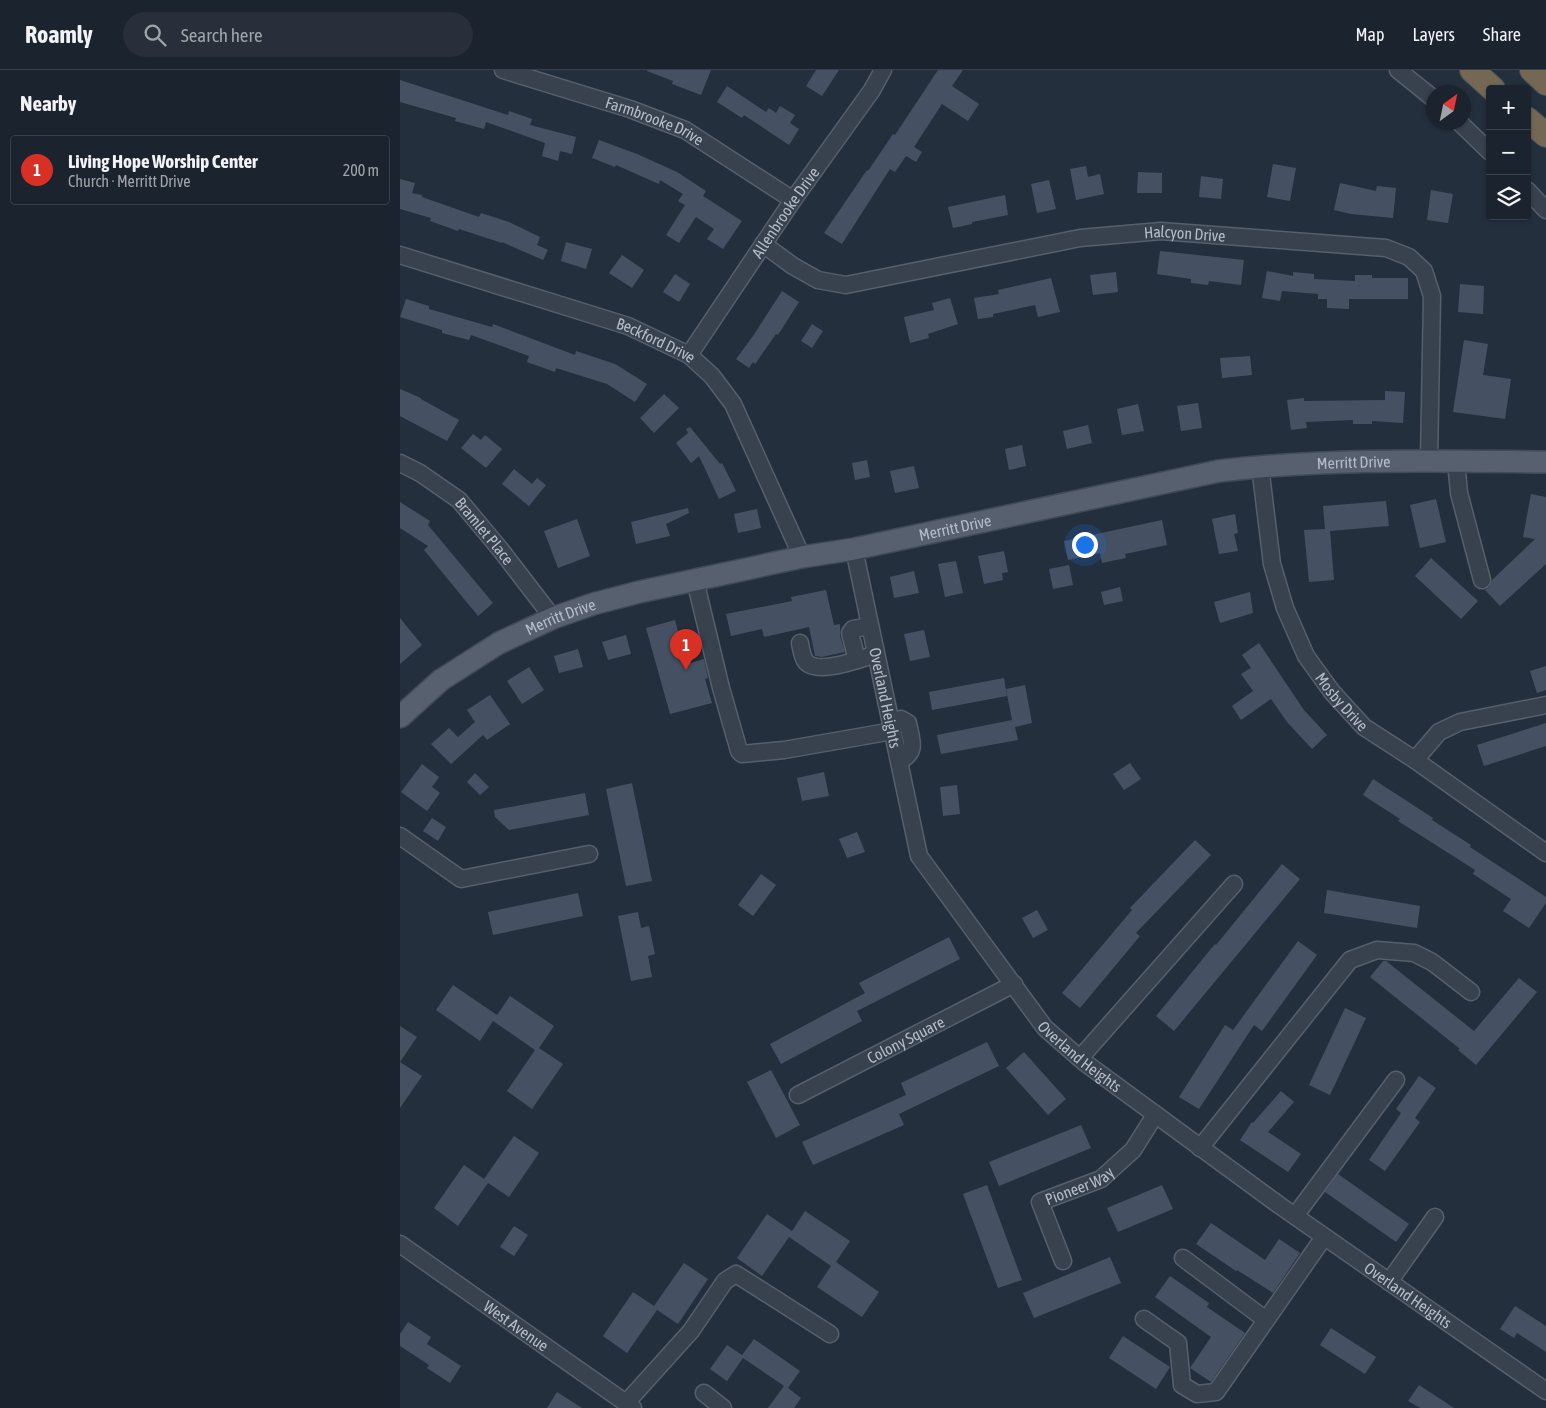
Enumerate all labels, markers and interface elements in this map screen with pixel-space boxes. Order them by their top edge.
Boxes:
search box [123,12,473,57]
text: Roamly [25,21,93,48]
icon: search [141,21,169,49]
text: Search here [181,24,263,46]
text: Map [1355,24,1384,45]
text: Layers [1412,24,1455,45]
text: Share [1483,24,1521,45]
north arrow [1426,85,1471,130]
map controls [1486,85,1531,220]
button: + [1486,85,1531,130]
text: Nearby [20,91,76,115]
street label: Farmbrooke Drive [603,93,707,149]
button: − [1486,130,1531,175]
text: Living Hope Worship Center [68,150,258,172]
text: 1 [33,161,41,179]
text: 200 m [343,161,379,179]
street label: Allenbrooke Drive [748,164,823,261]
text: Church · Merritt Drive [68,172,190,190]
button: layers [1486,175,1531,220]
street label: Halcyon Drive [1143,222,1226,245]
street label: Beckford Drive [614,314,700,366]
street label: Merritt Drive [1316,452,1391,472]
street label: Bramlet Place [452,494,518,568]
street label: Merritt Drive [917,511,993,544]
your location [1072,532,1098,558]
street label: Merritt Drive [523,595,598,639]
pin: 1 [670,629,702,670]
street label: Overland Heights [866,646,905,750]
street label: Mosby Drive [1312,669,1372,734]
street label: Colony Square [864,1012,947,1067]
street label: Overland Heights [1034,1018,1125,1096]
street label: Pioneer Way [1043,1163,1118,1208]
street label: Overland Heights [1361,1258,1456,1332]
street label: West Avenue [480,1297,552,1355]

